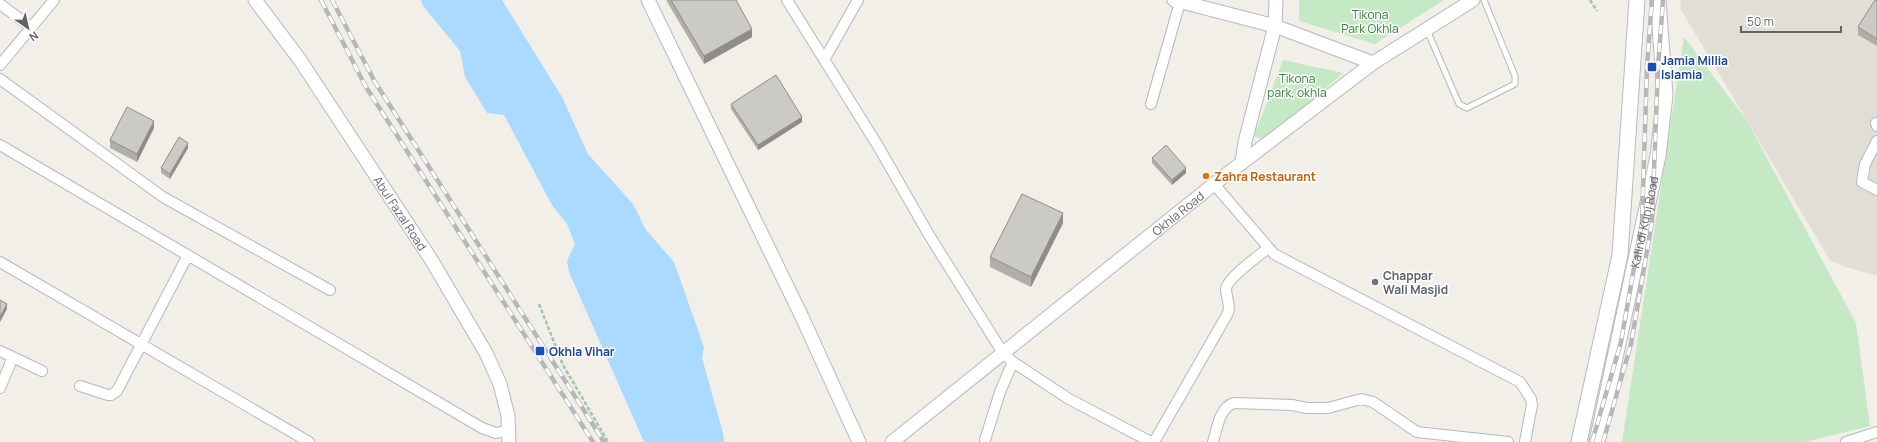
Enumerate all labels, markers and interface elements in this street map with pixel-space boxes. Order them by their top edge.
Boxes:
park label: Tikona Park Okhla [1341,6,1399,37]
north arrow [8,8,48,48]
scale bar [1741,8,1841,34]
text: 50 m [1747,13,1774,30]
text: N [26,28,41,45]
place label: Jamia Millia Islamia [1661,52,1728,83]
marker: Jamia Millia Islamia [1646,61,1658,73]
park label: Tikona park, okhla [1267,70,1327,101]
place label: Zahra Restaurant [1214,168,1316,185]
marker: Zahra Restaurant [1201,171,1211,181]
street label: Abul Fazal Road [370,172,431,254]
street label: Kalindi Kunj Road [1626,174,1662,270]
street label: Okhla Road [1148,187,1207,239]
place label: Chappar Wali Masjid [1383,267,1448,298]
marker: Chappar Wali Masjid [1370,277,1380,287]
place label: Okhla Vihar [549,343,615,360]
marker: Okhla Vihar [534,345,546,357]

